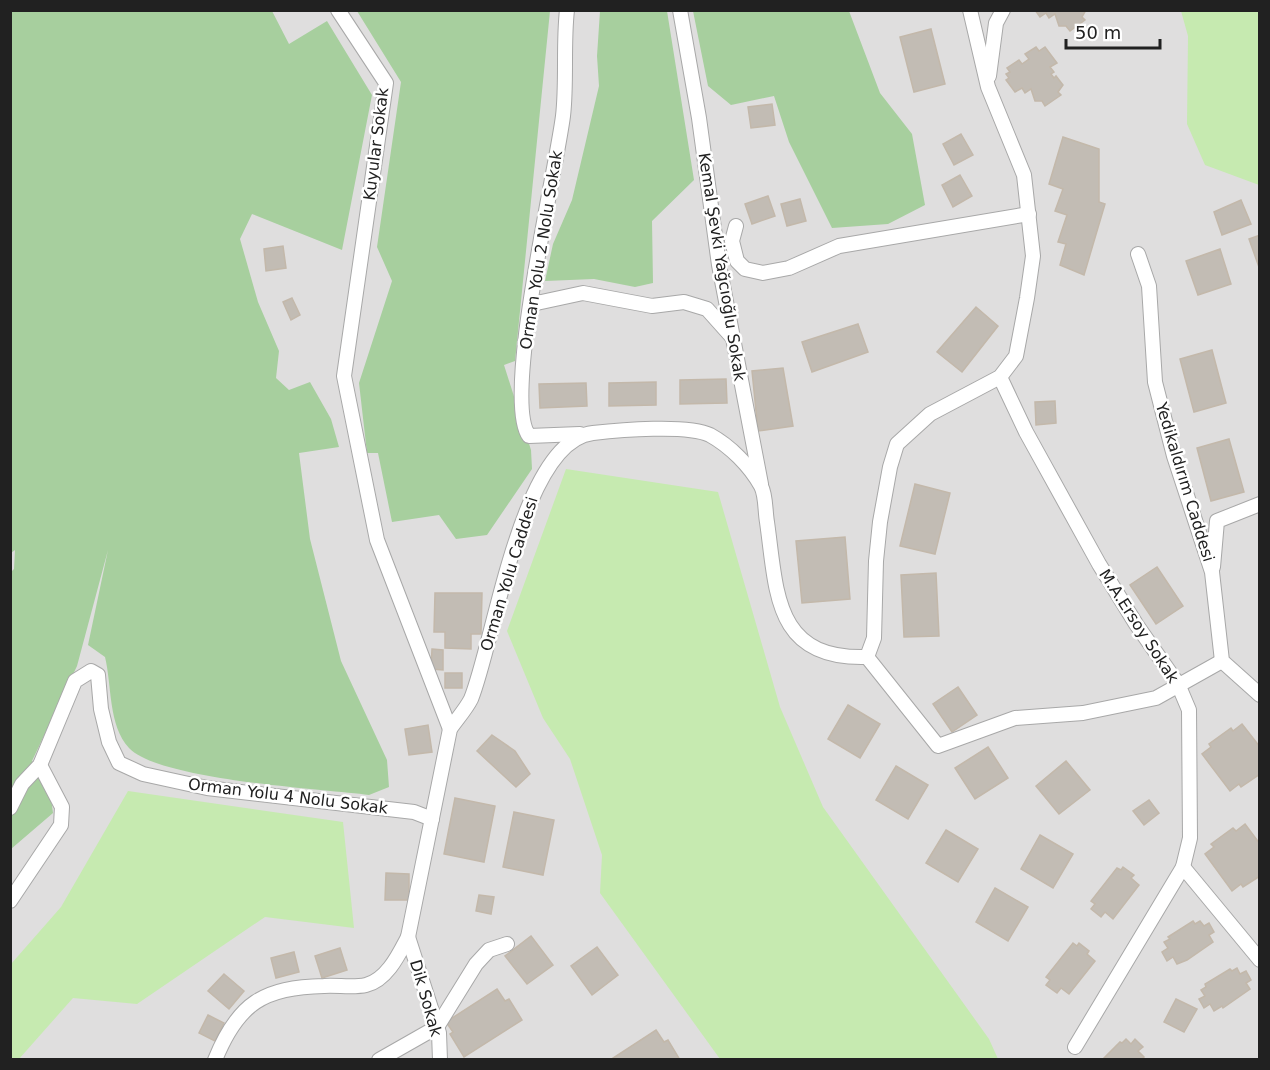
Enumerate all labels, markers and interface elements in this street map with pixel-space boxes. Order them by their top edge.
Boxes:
scale bar [1066,12,1160,50]
text: 50 m [1075,22,1121,43]
street label: Kuyular Sokak [360,86,392,201]
street label: Orman Yolu 2 Nolu Sokak [516,148,566,351]
street label: Kemal Şevki Yağcıoğlu Sokak [695,151,750,383]
street label: Yedikaldırım Caddesi [1151,399,1218,564]
street label: Orman Yolu Caddesi [476,494,542,654]
street label: M.A.Ersoy Sokak [1095,565,1183,687]
street label: Orman Yolu 4 Nolu Sokak [187,774,390,818]
street label: Dik Sokak [406,957,446,1039]

